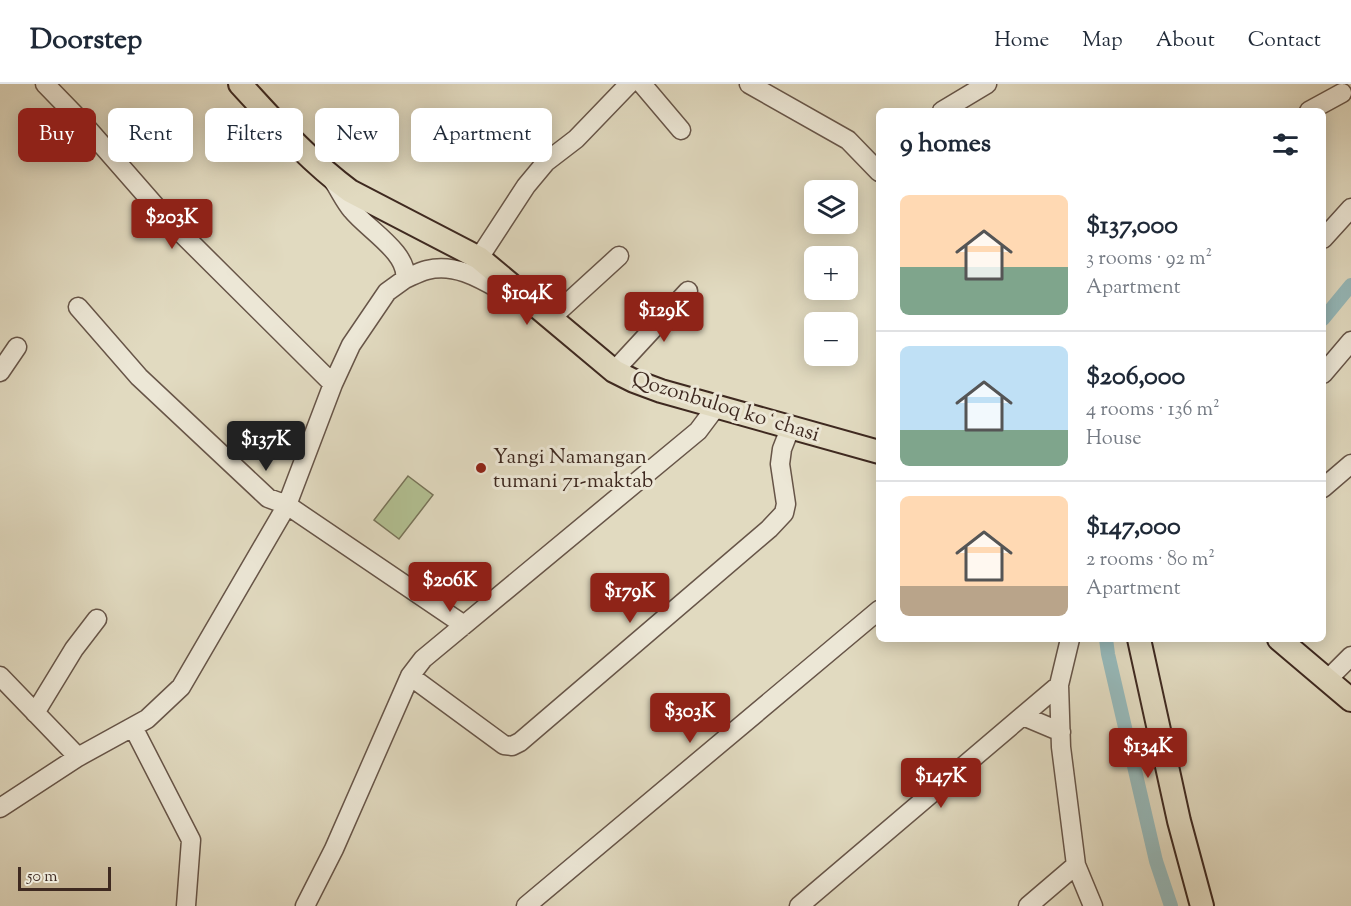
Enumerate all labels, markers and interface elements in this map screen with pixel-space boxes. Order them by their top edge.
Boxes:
text: Doorstep [30,21,142,61]
text: Home [994,26,1049,56]
text: Map [1082,26,1123,56]
text: About [1156,26,1215,56]
text: Contact [1248,26,1321,56]
chip: Buy [18,108,96,162]
chip: Rent [108,108,193,162]
chip: Filters [205,108,303,162]
chip: New [315,108,399,162]
chip: Apartment [411,108,552,162]
text: 9 homes [900,126,991,163]
icon: filters [1269,128,1302,161]
map controls [804,180,858,366]
button: layers [804,180,858,234]
pin: $203K [130,199,214,250]
text: $203K [145,204,199,233]
text: $137,000 [1086,208,1178,245]
icon: home [948,219,1020,291]
text: 3 rooms · 92 m² [1086,245,1212,274]
button: + [804,246,858,300]
text: Apartment [1086,274,1181,303]
pin: $104K [485,275,569,326]
text: $104K [501,280,553,309]
pin: $129K [622,292,706,343]
text: $129K [638,297,690,326]
button: − [804,312,858,366]
text: $206,000 [1086,359,1185,396]
street label: Qozonbuloq koʻchasi [628,365,823,451]
icon: home [948,370,1020,442]
text: 4 rooms · 136 m² [1086,396,1220,425]
pin: $137K [224,421,308,472]
text: House [1086,425,1141,454]
text: $137K [241,426,291,455]
place label: Yangi Namangan tumani 71-maktab [493,443,653,497]
marker: Yangi Namangan tumani 71-maktab [474,461,488,475]
text: $147,000 [1086,509,1181,546]
icon: home [948,520,1020,592]
text: 2 rooms · 80 m² [1086,546,1215,575]
pin: $206K [408,562,492,613]
text: $206K [422,567,478,596]
pin: $179K [588,573,672,624]
text: Apartment [1086,575,1181,604]
text: $179K [604,578,656,607]
pin: $303K [648,693,732,744]
text: $303K [664,698,716,727]
pin: $134K [1106,728,1190,779]
text: $134K [1123,733,1173,762]
pin: $147K [899,758,983,809]
text: $147K [915,763,967,792]
scale bar [18,864,111,892]
text: 50 m [27,866,58,889]

